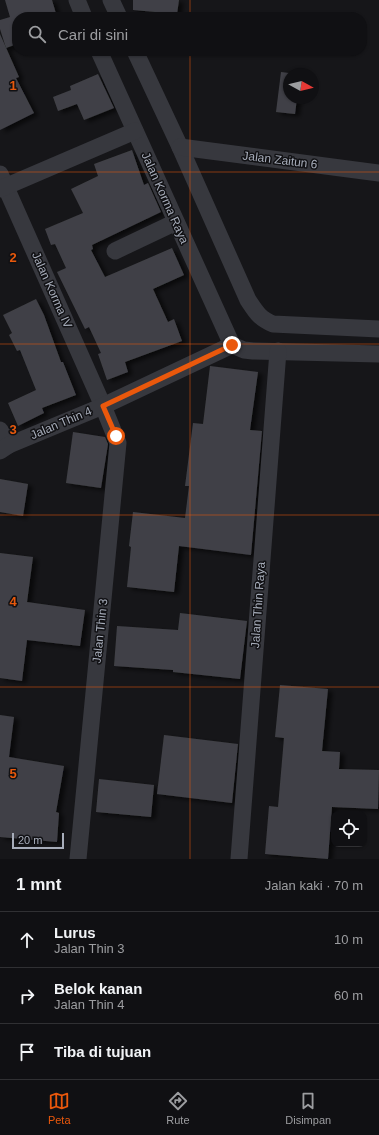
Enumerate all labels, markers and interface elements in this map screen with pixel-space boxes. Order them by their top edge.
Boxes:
search box [12,12,367,56]
icon: search [26,23,48,45]
text: Cari di sini [58,26,128,43]
north arrow [283,68,319,104]
text: 1 [9,78,17,93]
street label: Jalan Zaitun 6 [242,148,319,172]
street label: Jalan Korma Raya [139,150,192,246]
text: 2 [9,250,17,265]
street label: Jalan Korma IV [29,250,75,330]
route end [223,336,241,354]
street label: Jalan Thin 4 [28,404,94,442]
text: 3 [9,422,17,437]
route start [107,427,125,445]
street label: Jalan Thin Raya [248,561,268,649]
text: 4 [9,594,17,609]
street label: Jalan Thin 3 [90,598,110,664]
text: 5 [9,766,17,781]
map controls [331,811,367,847]
button: locate [331,811,367,847]
scale bar [12,831,64,850]
text: 20 m [18,834,42,846]
text: 1 mnt [16,875,61,894]
text: Jalan kaki · 70 m [265,878,363,893]
text: Lurus [54,924,96,941]
icon: ahead [16,929,38,951]
text: 10 m [334,932,363,947]
text: Jalan Thin 3 [54,941,125,956]
text: Belok kanan [54,980,142,997]
icon: right [16,985,38,1007]
text: 60 m [334,988,363,1003]
text: Jalan Thin 4 [54,997,125,1012]
icon: arrive [16,1041,38,1063]
text: Tiba di tujuan [54,1043,151,1060]
tab: Peta [48,1090,71,1126]
tab: Rute [166,1090,190,1126]
tab: Disimpan [285,1090,331,1126]

